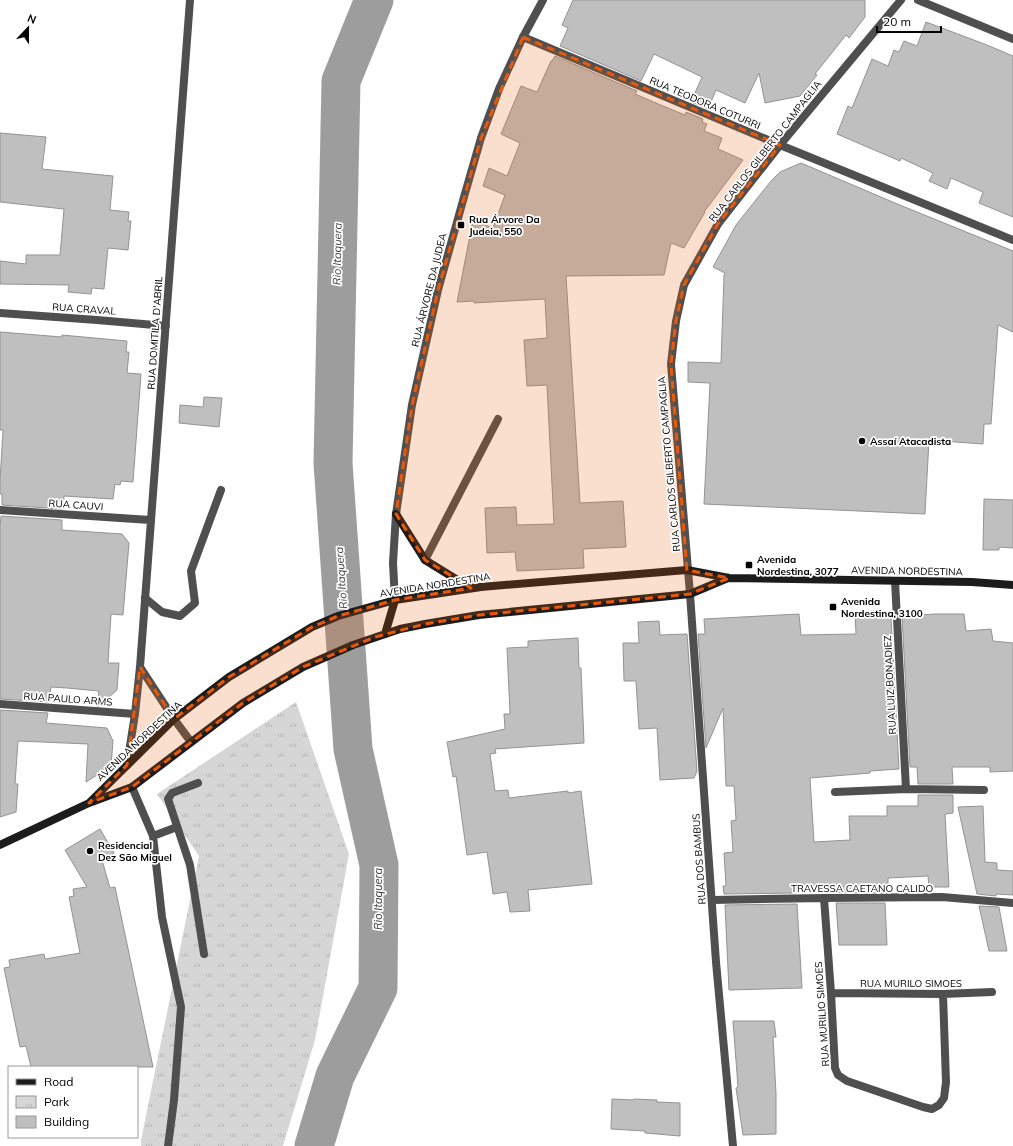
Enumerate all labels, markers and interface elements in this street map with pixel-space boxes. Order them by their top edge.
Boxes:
north arrow [8,8,48,48]
scale bar [877,8,941,34]
text: N [25,11,38,27]
text: 20 m [883,14,911,29]
street label: RUA TEODORA COTURRI [648,74,762,132]
street label: RUA CARLOS GILBERTO CAMPAGLIA [706,77,825,224]
place label: Rua Árvore Da Judeia, 550 [469,213,540,238]
marker: Rua Árvore Da Judeia, 550 [456,220,466,230]
water label: Rio Itaquera [329,222,345,285]
street label: RUA ÁRVORE DA JUDEA [409,231,450,348]
street label: RUA DOMITILA D'ABRIL [145,276,165,390]
street label: RUA CRAVAL [52,300,117,318]
street label: RUA CARLOS GILBERTO CAMPAGLIA [655,375,683,552]
place label: Assaí Atacadista [870,435,951,448]
marker: Assaí Atacadista [857,436,867,446]
street label: RUA CAUVI [48,497,104,513]
water label: Rio Itaquera [332,546,350,609]
place label: Avenida Nordestina, 3077 [757,553,839,578]
marker: Avenida Nordestina, 3077 [744,560,754,570]
street label: AVENIDA NORDESTINA [851,564,964,578]
street label: AVENIDA NORDESTINA [379,570,492,600]
place label: Avenida Nordestina, 3100 [841,595,923,620]
marker: Avenida Nordestina, 3100 [828,602,838,612]
street label: RUA LUIZ BONADIEZ [881,635,899,735]
street label: RUA PAULO ARMS [23,689,113,709]
street label: AVENIDA NORDESTINA [94,698,185,784]
street label: RUA DOS BAMBUS [689,813,709,905]
place label: Residencial Dez São Miguel [98,839,172,864]
marker: Residencial Dez São Miguel [85,846,95,856]
water label: Rio Itaquera [371,868,385,930]
street label: TRAVESSA CAETANO CALIDO [791,882,933,895]
street label: RUA MURILIO SIMOES [812,961,832,1067]
street label: RUA MURILO SIMOES [860,977,962,990]
legend [8,1066,138,1138]
text: Road [44,1074,73,1089]
text: Park [44,1094,70,1109]
text: Building [44,1114,89,1129]

